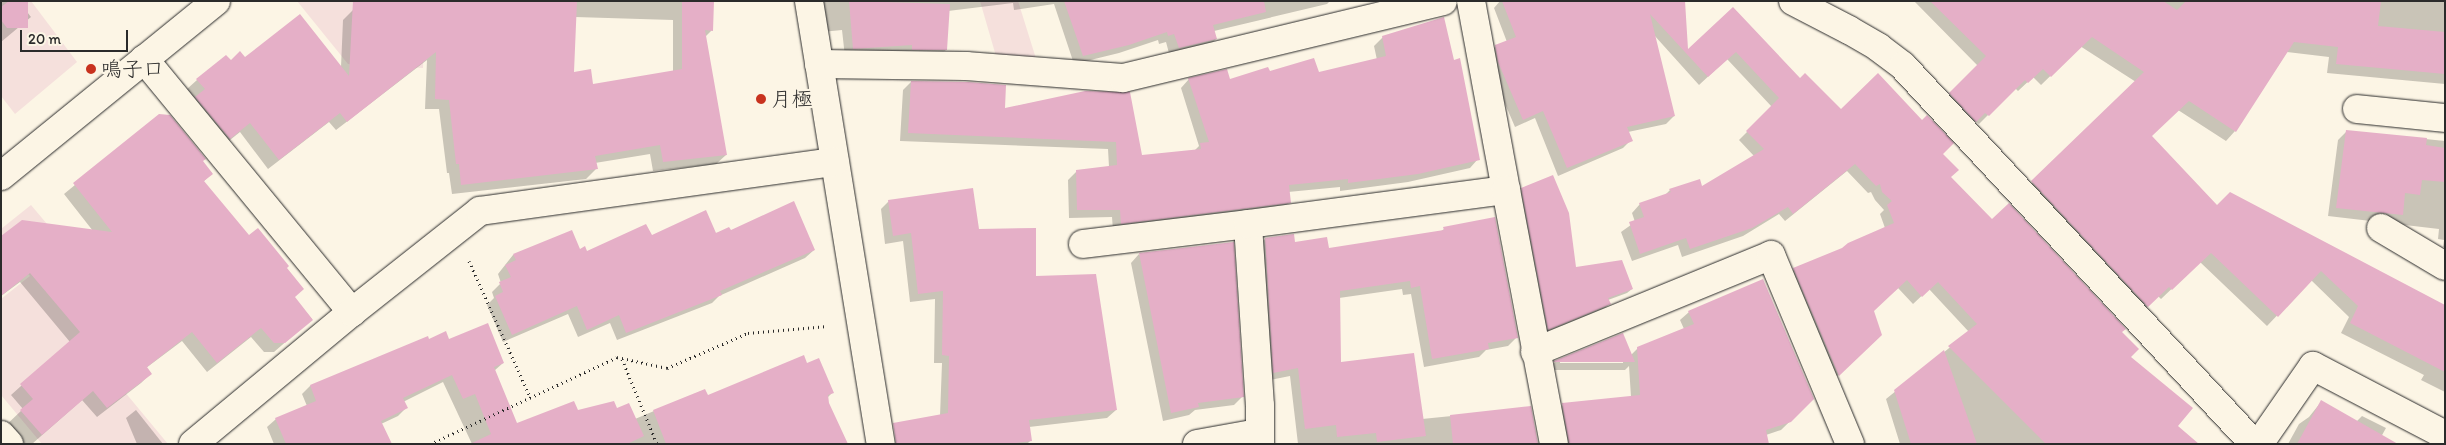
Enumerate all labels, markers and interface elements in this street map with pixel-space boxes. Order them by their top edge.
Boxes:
scale bar [22,20,130,52]
text: 20 m [28,30,61,48]
place label: 鳴子口 [101,56,164,82]
marker: 鳴子口 [85,63,97,75]
place label: 月極 [771,86,813,112]
marker: 月極 [755,93,767,105]

